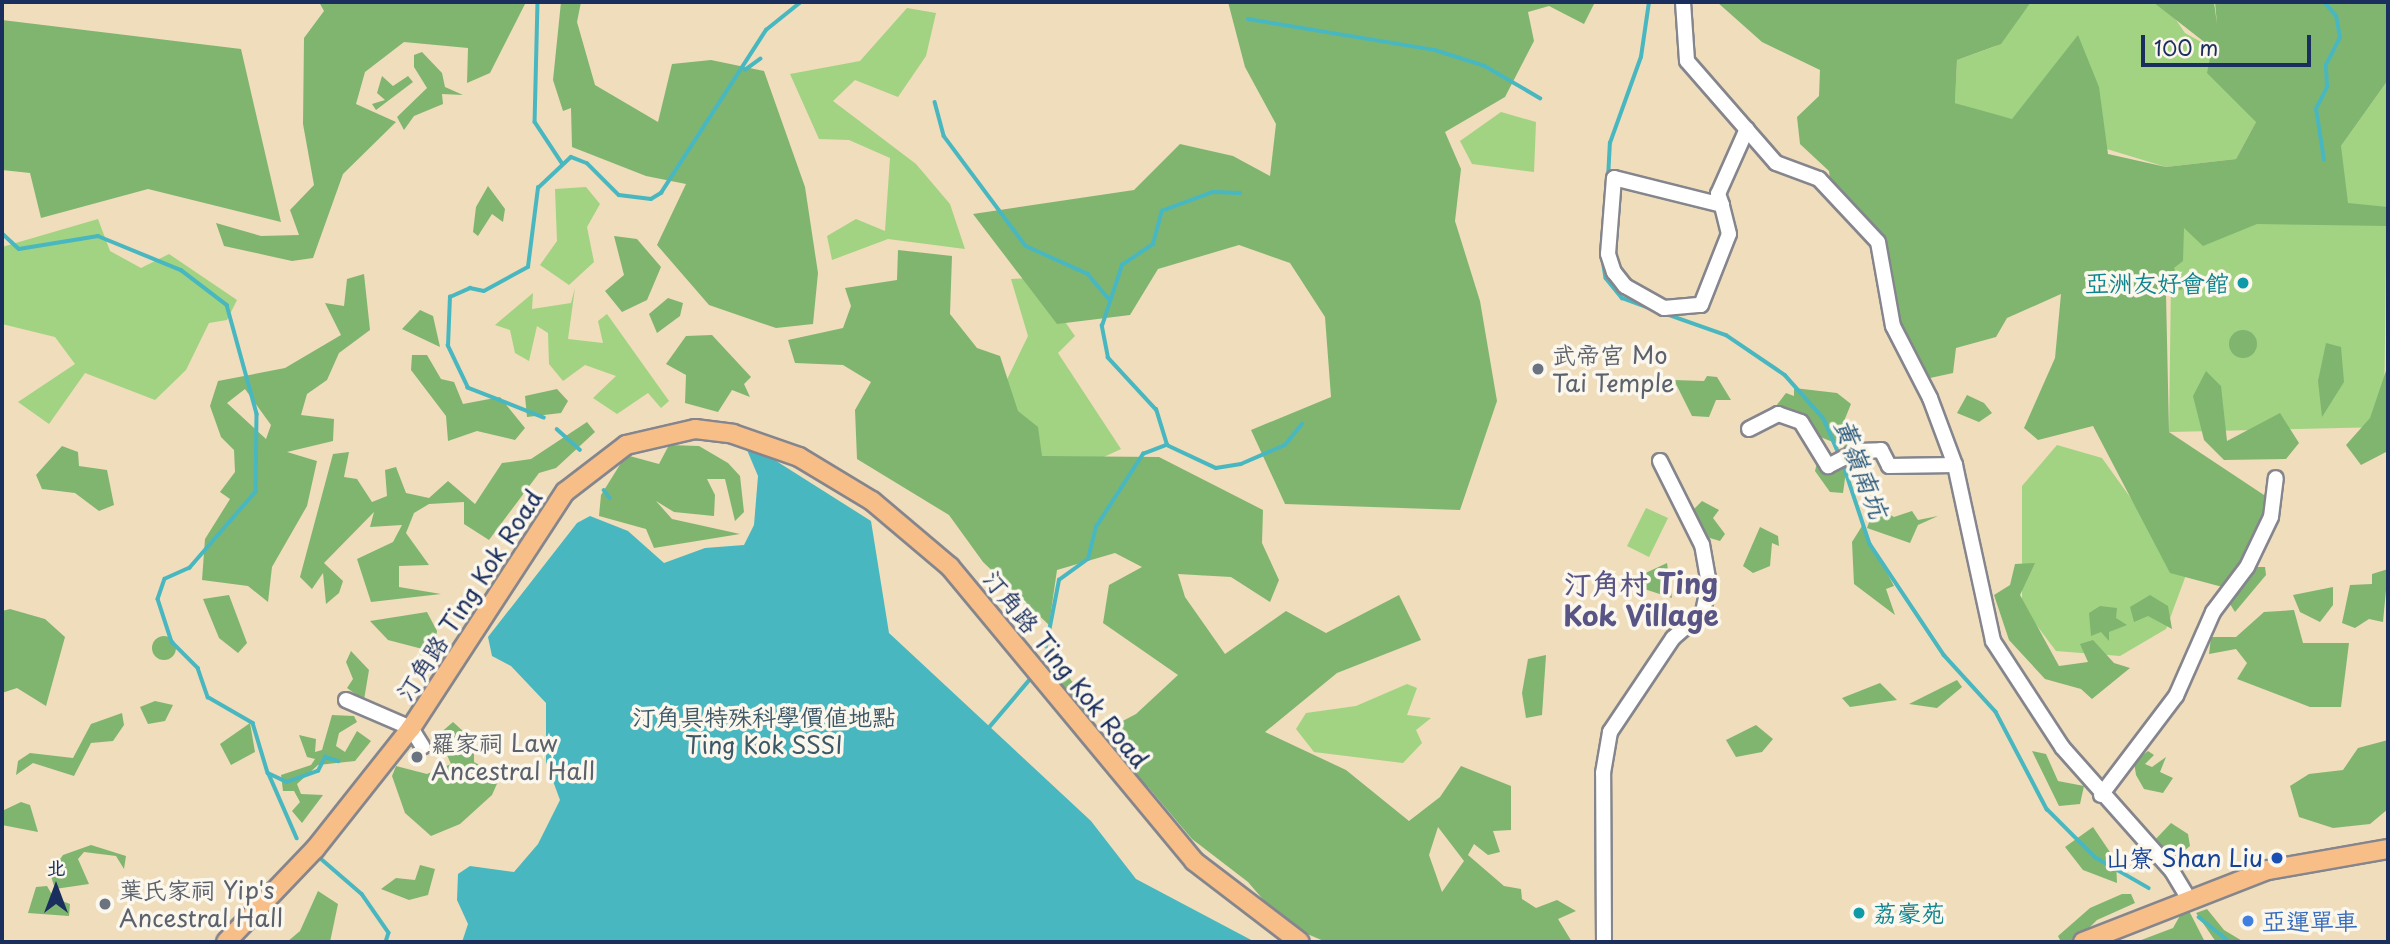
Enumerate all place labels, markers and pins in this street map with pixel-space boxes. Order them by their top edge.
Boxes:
place label: 亞洲友好會館 [2085,269,2229,297]
marker: 亞洲友好會館 [2235,275,2251,291]
place label: 武帝宮 Mo Tai Temple [1552,341,1675,397]
marker: 武帝宮 Mo Tai Temple [1530,361,1546,377]
place label: 羅家祠 Law Ancestral Hall [431,729,596,785]
marker: 羅家祠 Law Ancestral Hall [409,749,425,765]
place label: 山寮 Shan Liu [2106,844,2263,872]
marker: 山寮 Shan Liu [2269,850,2285,866]
place label: 葉氏家祠 Yip's Ancestral Hall [119,876,284,932]
marker: 葉氏家祠 Yip's Ancestral Hall [97,896,113,912]
place label: 荔豪苑 [1873,899,1945,927]
marker: 荔豪苑 [1851,905,1867,921]
place label: 亞運單車 [2262,907,2358,935]
marker: 亞運單車 [2240,913,2256,929]

